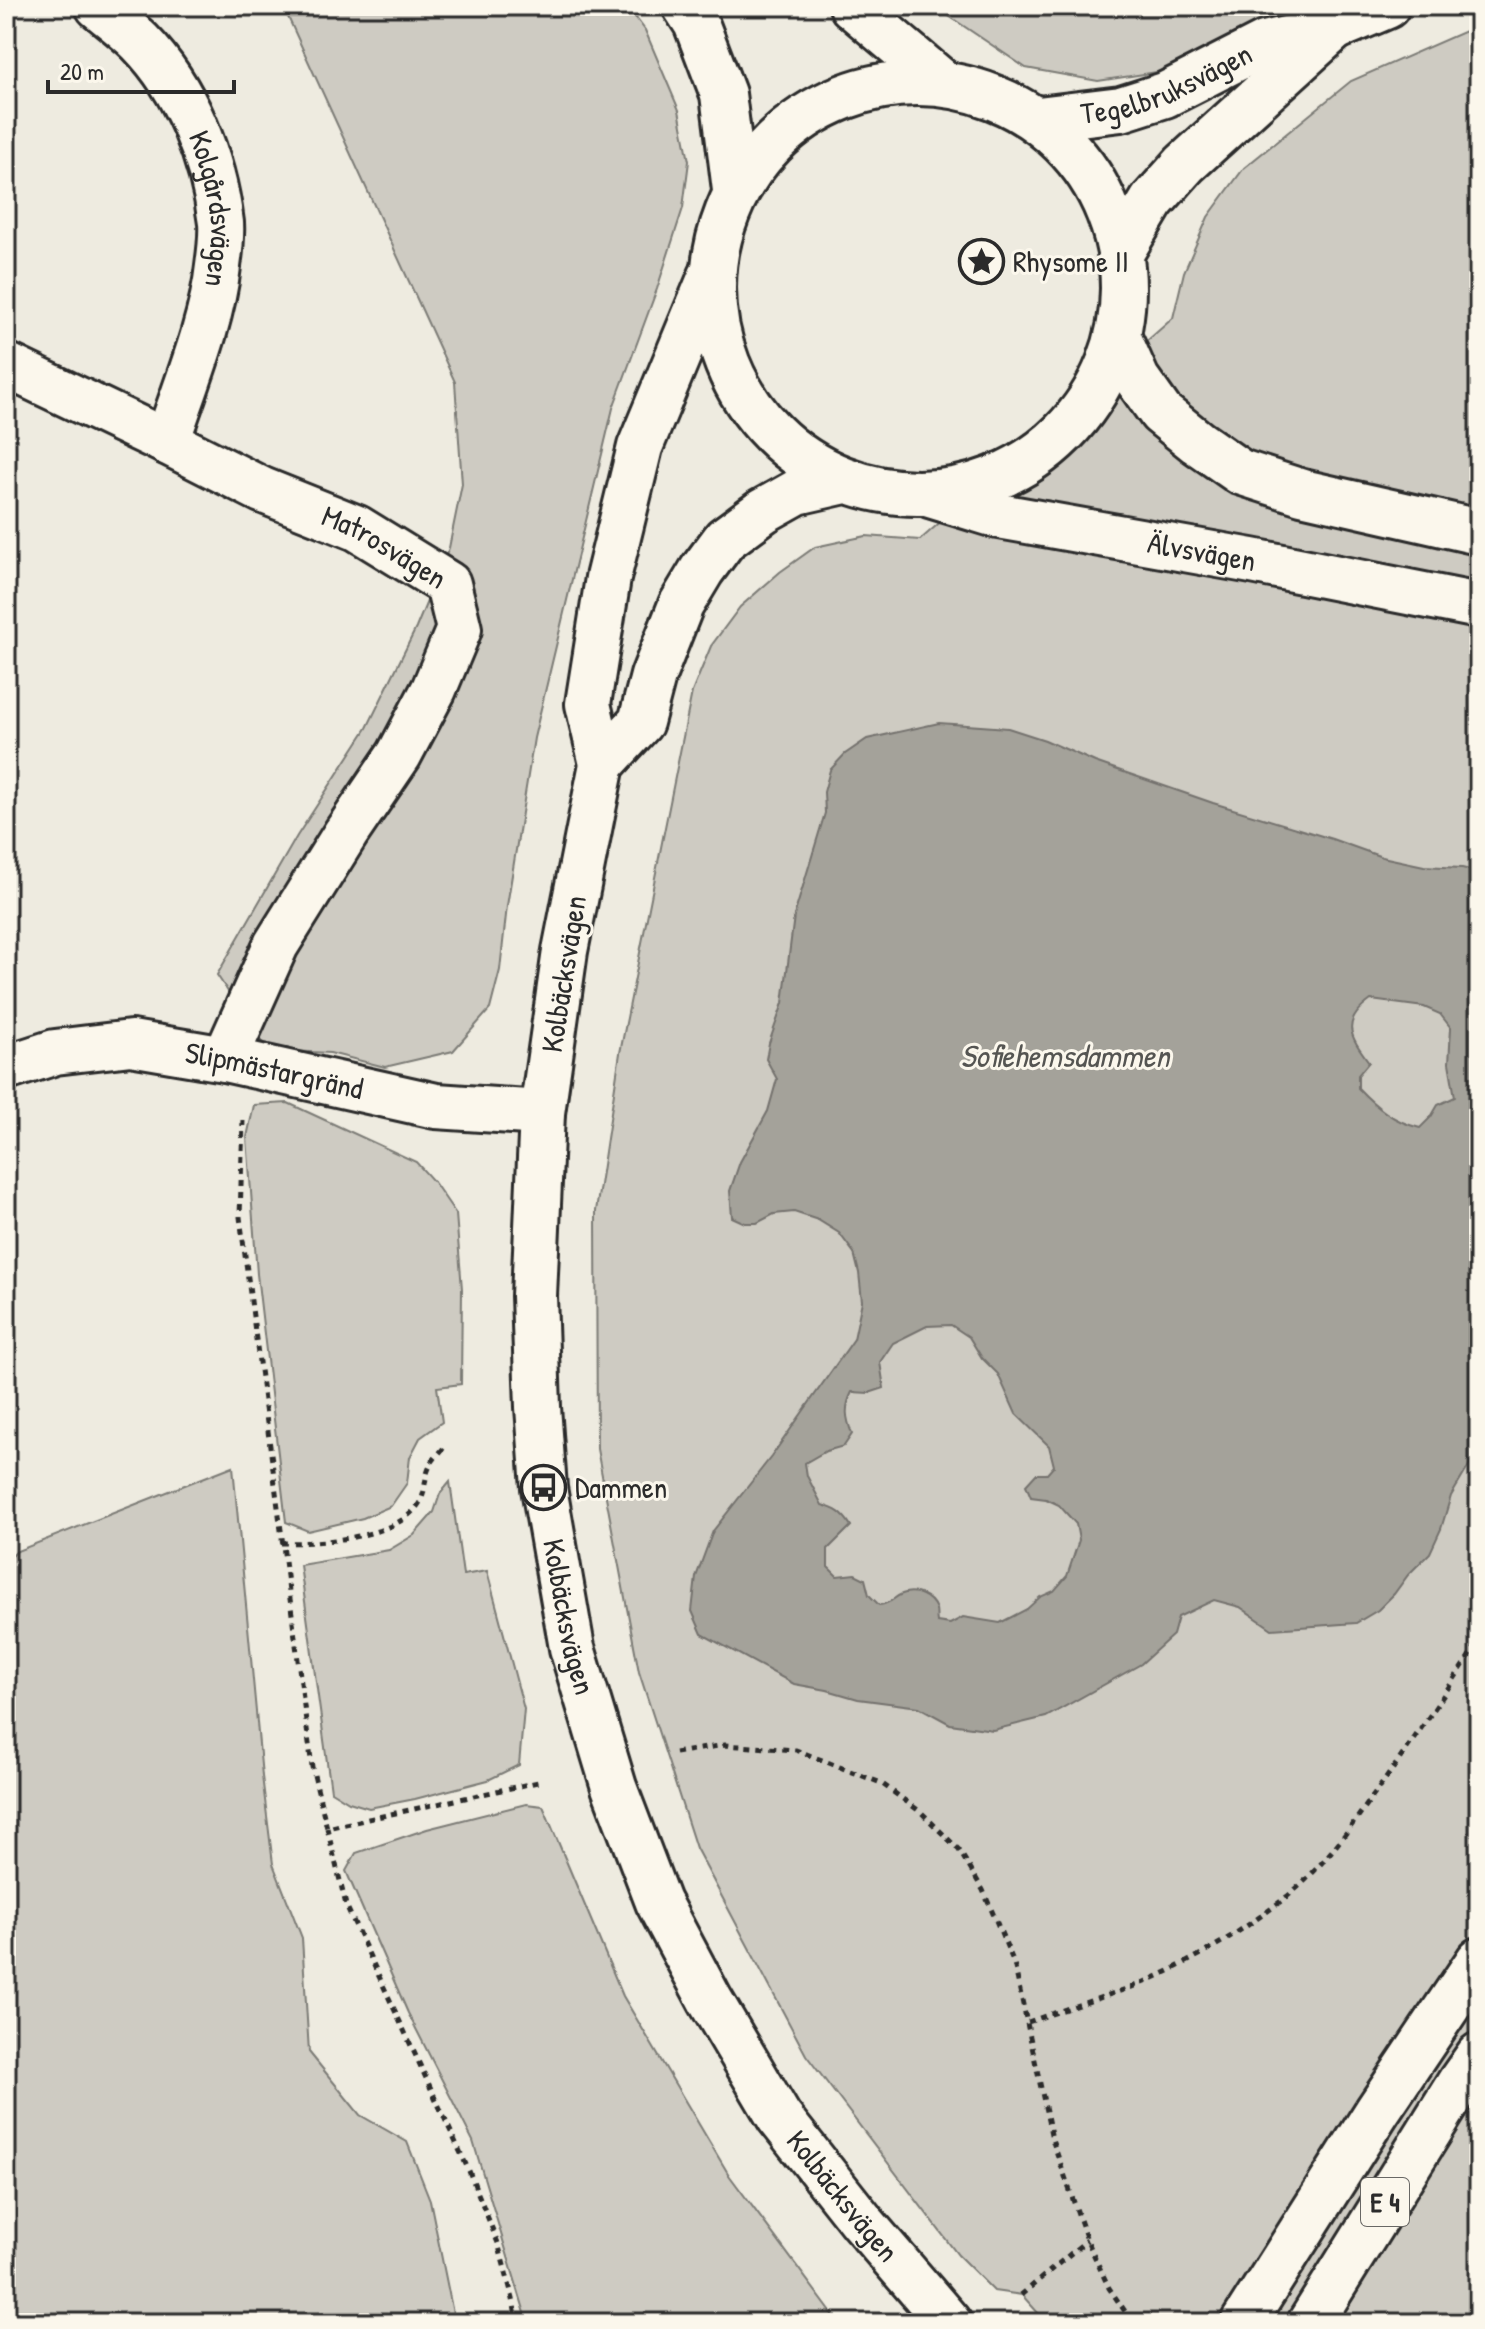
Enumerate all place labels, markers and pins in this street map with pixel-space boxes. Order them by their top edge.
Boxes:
place icon: Rhysome II [958,238,1006,286]
place label: Rhysome II [1013,241,1129,281]
bus stop icon: Dammen [520,1464,568,1512]
place label: Dammen [575,1467,667,1507]

